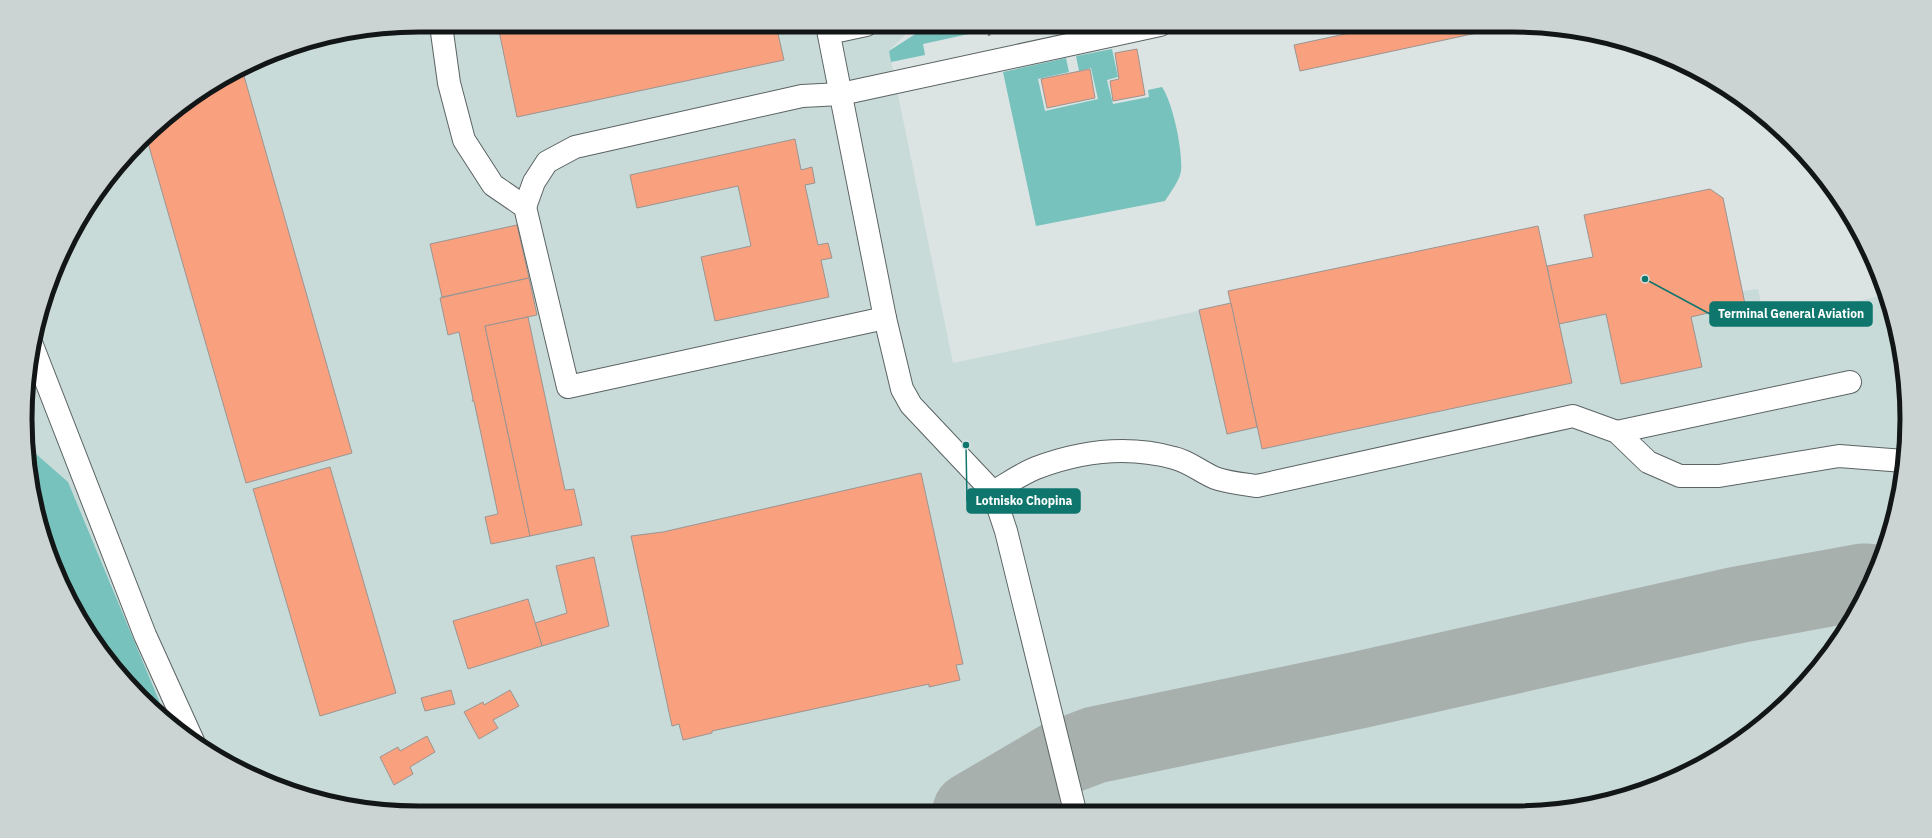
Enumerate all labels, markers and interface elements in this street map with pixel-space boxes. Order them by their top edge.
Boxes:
callout: Terminal General Aviation [1710,302,1872,326]
text: Terminal General Aviation [1718,306,1864,321]
callout: Lotnisko Chopina [967,489,1080,513]
text: Lotnisko Chopina [976,493,1073,508]

